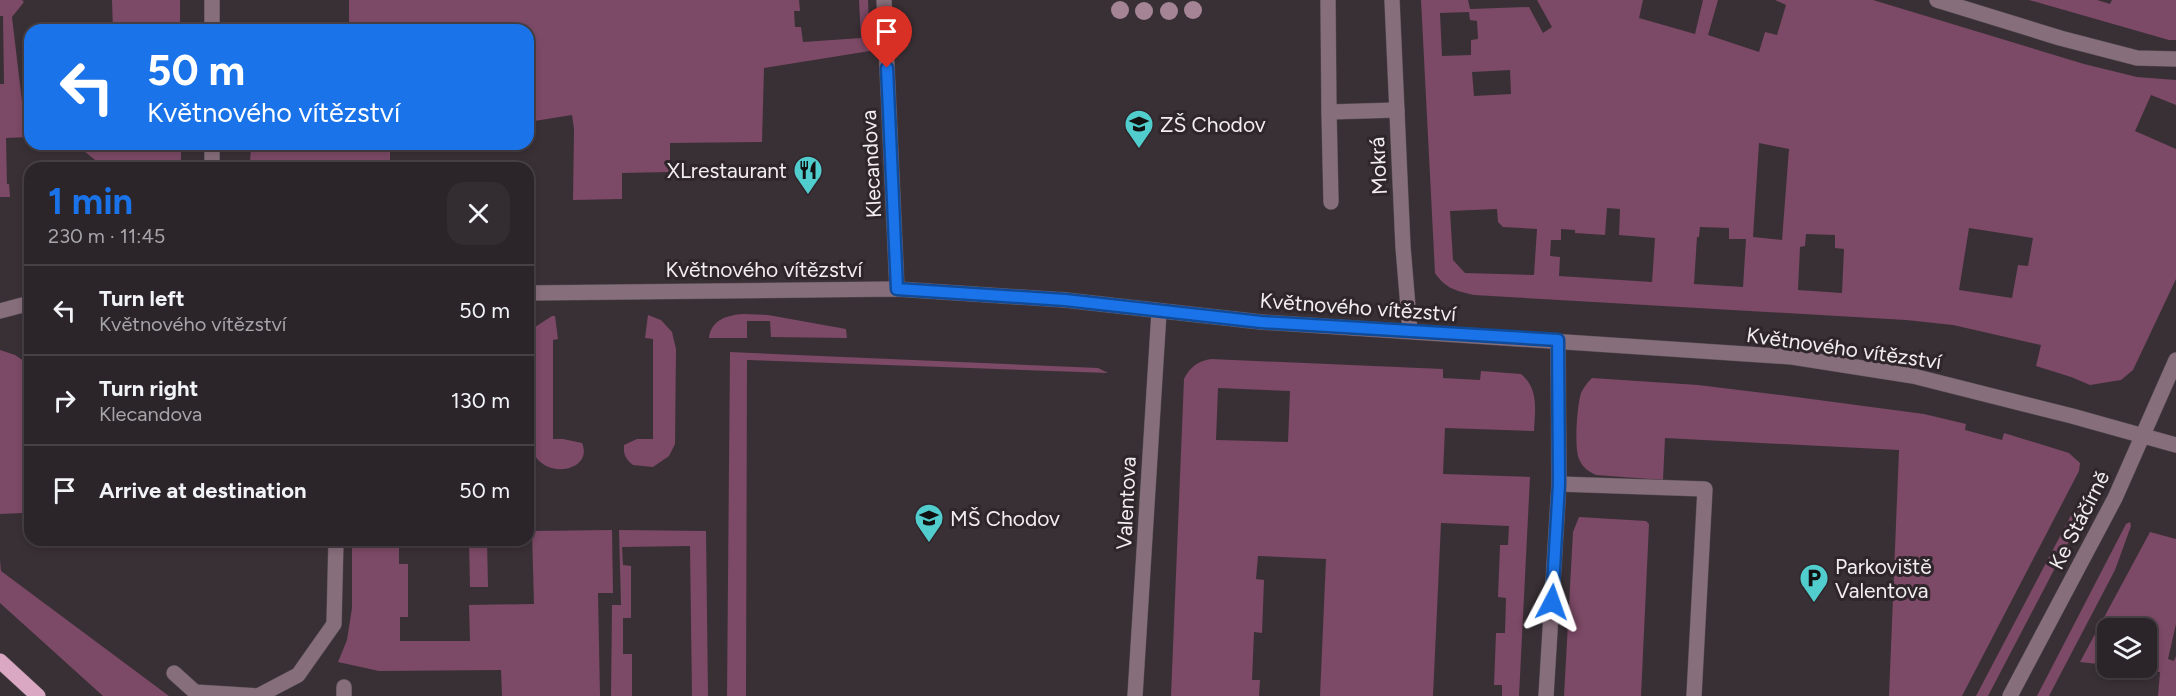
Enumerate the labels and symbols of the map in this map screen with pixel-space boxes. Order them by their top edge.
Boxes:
pin [861,6,912,68]
school or university icon: ZŠ Chodov [1123,108,1155,150]
street label: Klecandova [856,109,886,219]
place label: ZŠ Chodov [1160,112,1266,137]
street label: Mokrá [1364,136,1392,196]
restaurant icon: XLrestaurant [792,154,824,196]
place label: XLrestaurant [667,158,787,183]
street label: Květnového vítězství [666,257,864,282]
street label: Květnového vítězství [1259,288,1458,326]
street label: Květnového vítězství [1745,322,1944,374]
street label: Valentova [1111,456,1141,550]
street label: Ke Stáčírně [2044,467,2114,573]
school or university icon: MŠ Chodov [913,502,945,544]
place label: MŠ Chodov [950,506,1060,531]
place label: Parkoviště Valentova [1835,554,1932,603]
parking icon: Parkoviště Valentova [1798,562,1830,604]
position arrow [1520,570,1584,634]

